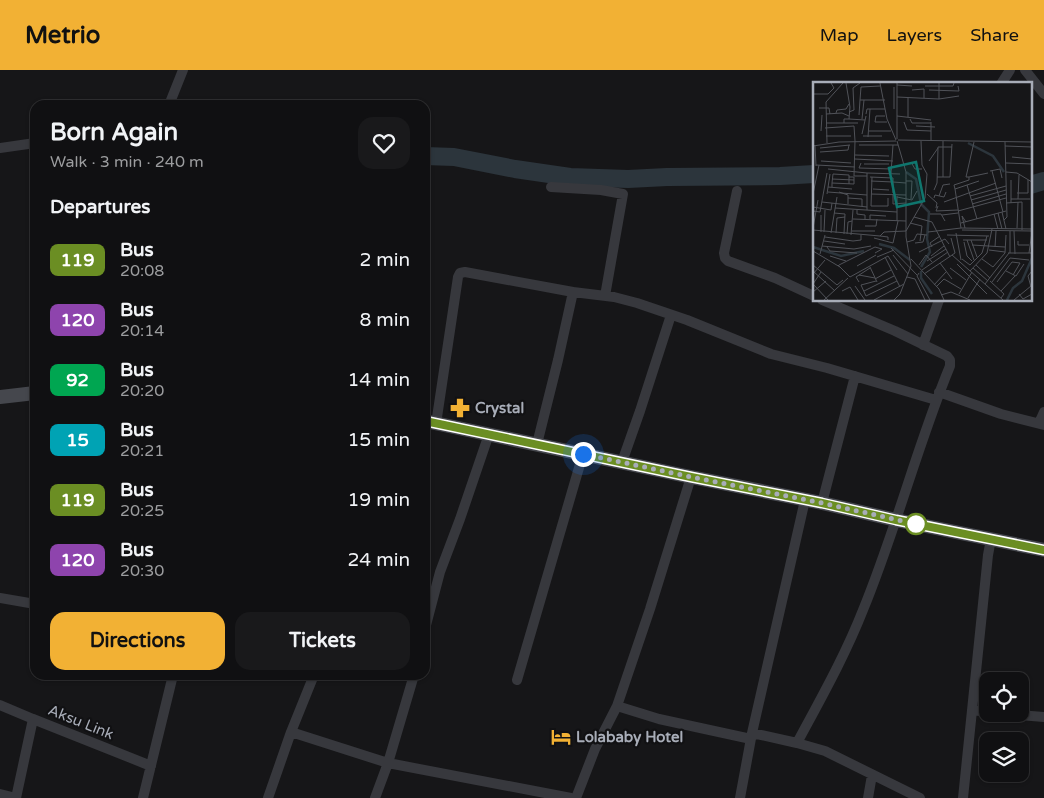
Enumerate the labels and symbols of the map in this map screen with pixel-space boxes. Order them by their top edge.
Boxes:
inset map [813,82,1032,301]
pharmacy icon: Crystal [449,397,471,419]
place label: Crystal [475,399,524,418]
your location [571,442,596,467]
unlabelled marker [905,513,927,535]
street label: Aksu Link [46,701,116,743]
hotel icon: Lolababy Hotel [550,726,572,748]
place label: Lolababy Hotel [576,728,683,747]

